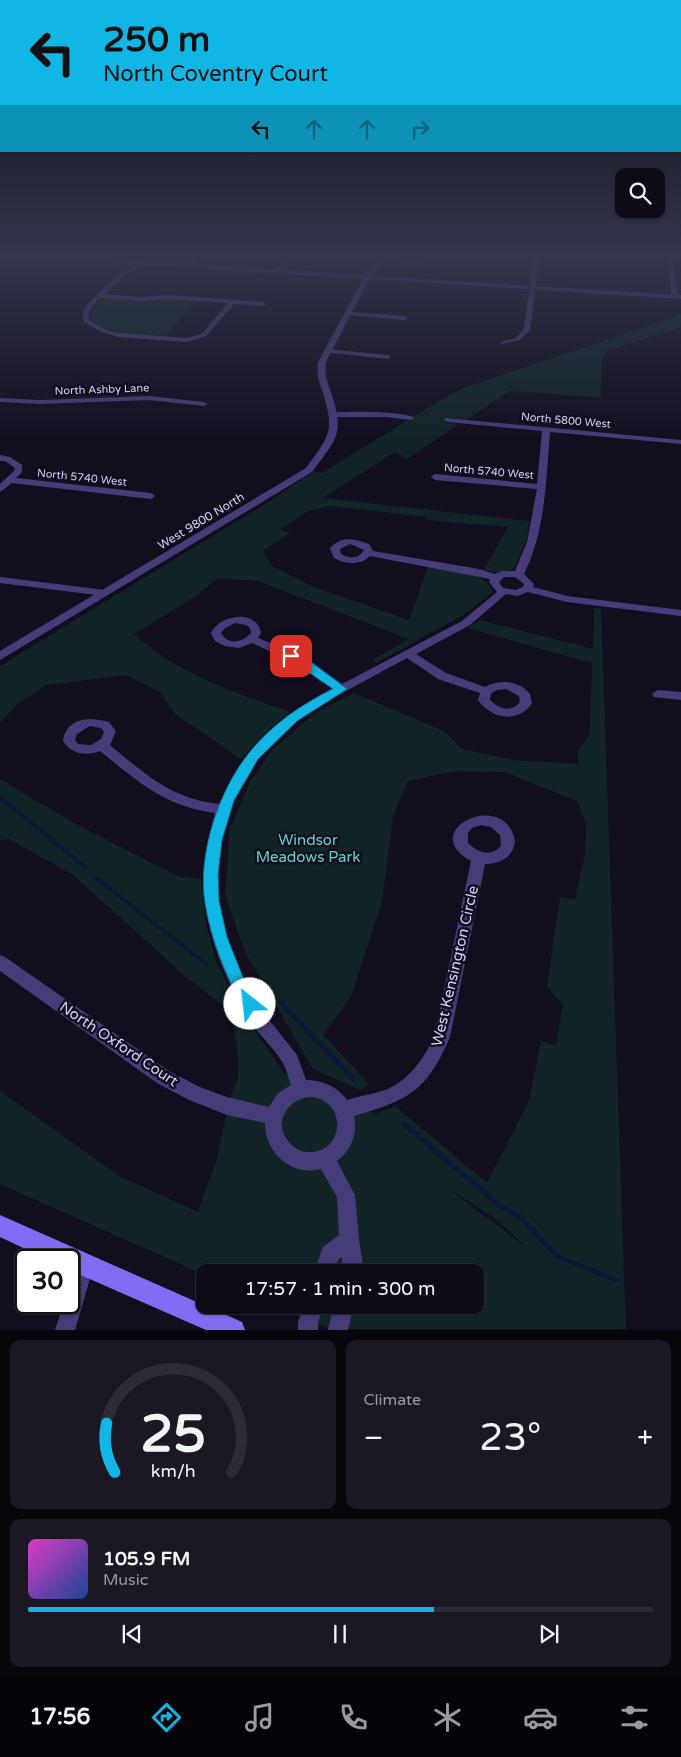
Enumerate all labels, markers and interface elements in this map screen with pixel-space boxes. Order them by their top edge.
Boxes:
text: 250 m [103,19,210,61]
icon: left [20,20,85,85]
text: North Coventry Court [103,61,328,87]
icon: left [247,115,275,143]
icon: ahead [300,115,328,143]
icon: ahead [353,115,381,143]
icon: right [406,115,434,143]
map controls [615,168,665,218]
button: search [615,168,665,218]
street label: North Ashby Lane [55,381,150,398]
street label: North 5800 West [520,410,611,431]
street label: North 5740 West [443,461,534,482]
street label: North 5740 West [36,466,127,489]
street label: West 9800 North [155,490,247,552]
pin [270,635,312,677]
icon: arrive [277,642,305,670]
park label: Windsor Meadows Park [256,831,360,866]
street label: West Kensington Circle [428,884,482,1048]
position arrow [223,977,275,1029]
street label: North Oxford Court [56,998,182,1090]
speed limit sign: 30 [15,1249,80,1314]
text: 17:57 · 1 min · 300 m [244,1278,436,1300]
text: Climate [364,1390,421,1410]
text: 25 [140,1403,205,1466]
text: 23° [479,1415,541,1461]
text: − [364,1421,383,1455]
text: + [637,1421,653,1455]
text: km/h [150,1461,195,1482]
text: 105.9 FM [103,1548,190,1570]
text: Music [103,1570,148,1590]
icon: previous [118,1620,146,1648]
icon: pause [326,1620,354,1648]
icon: next [535,1620,563,1648]
icon: directions [149,1700,184,1735]
icon: music [242,1700,277,1735]
icon: phone [336,1700,371,1735]
icon: climate [430,1700,465,1735]
icon: car [523,1700,558,1735]
icon: filters [617,1700,652,1735]
text: 17:56 [29,1704,90,1730]

